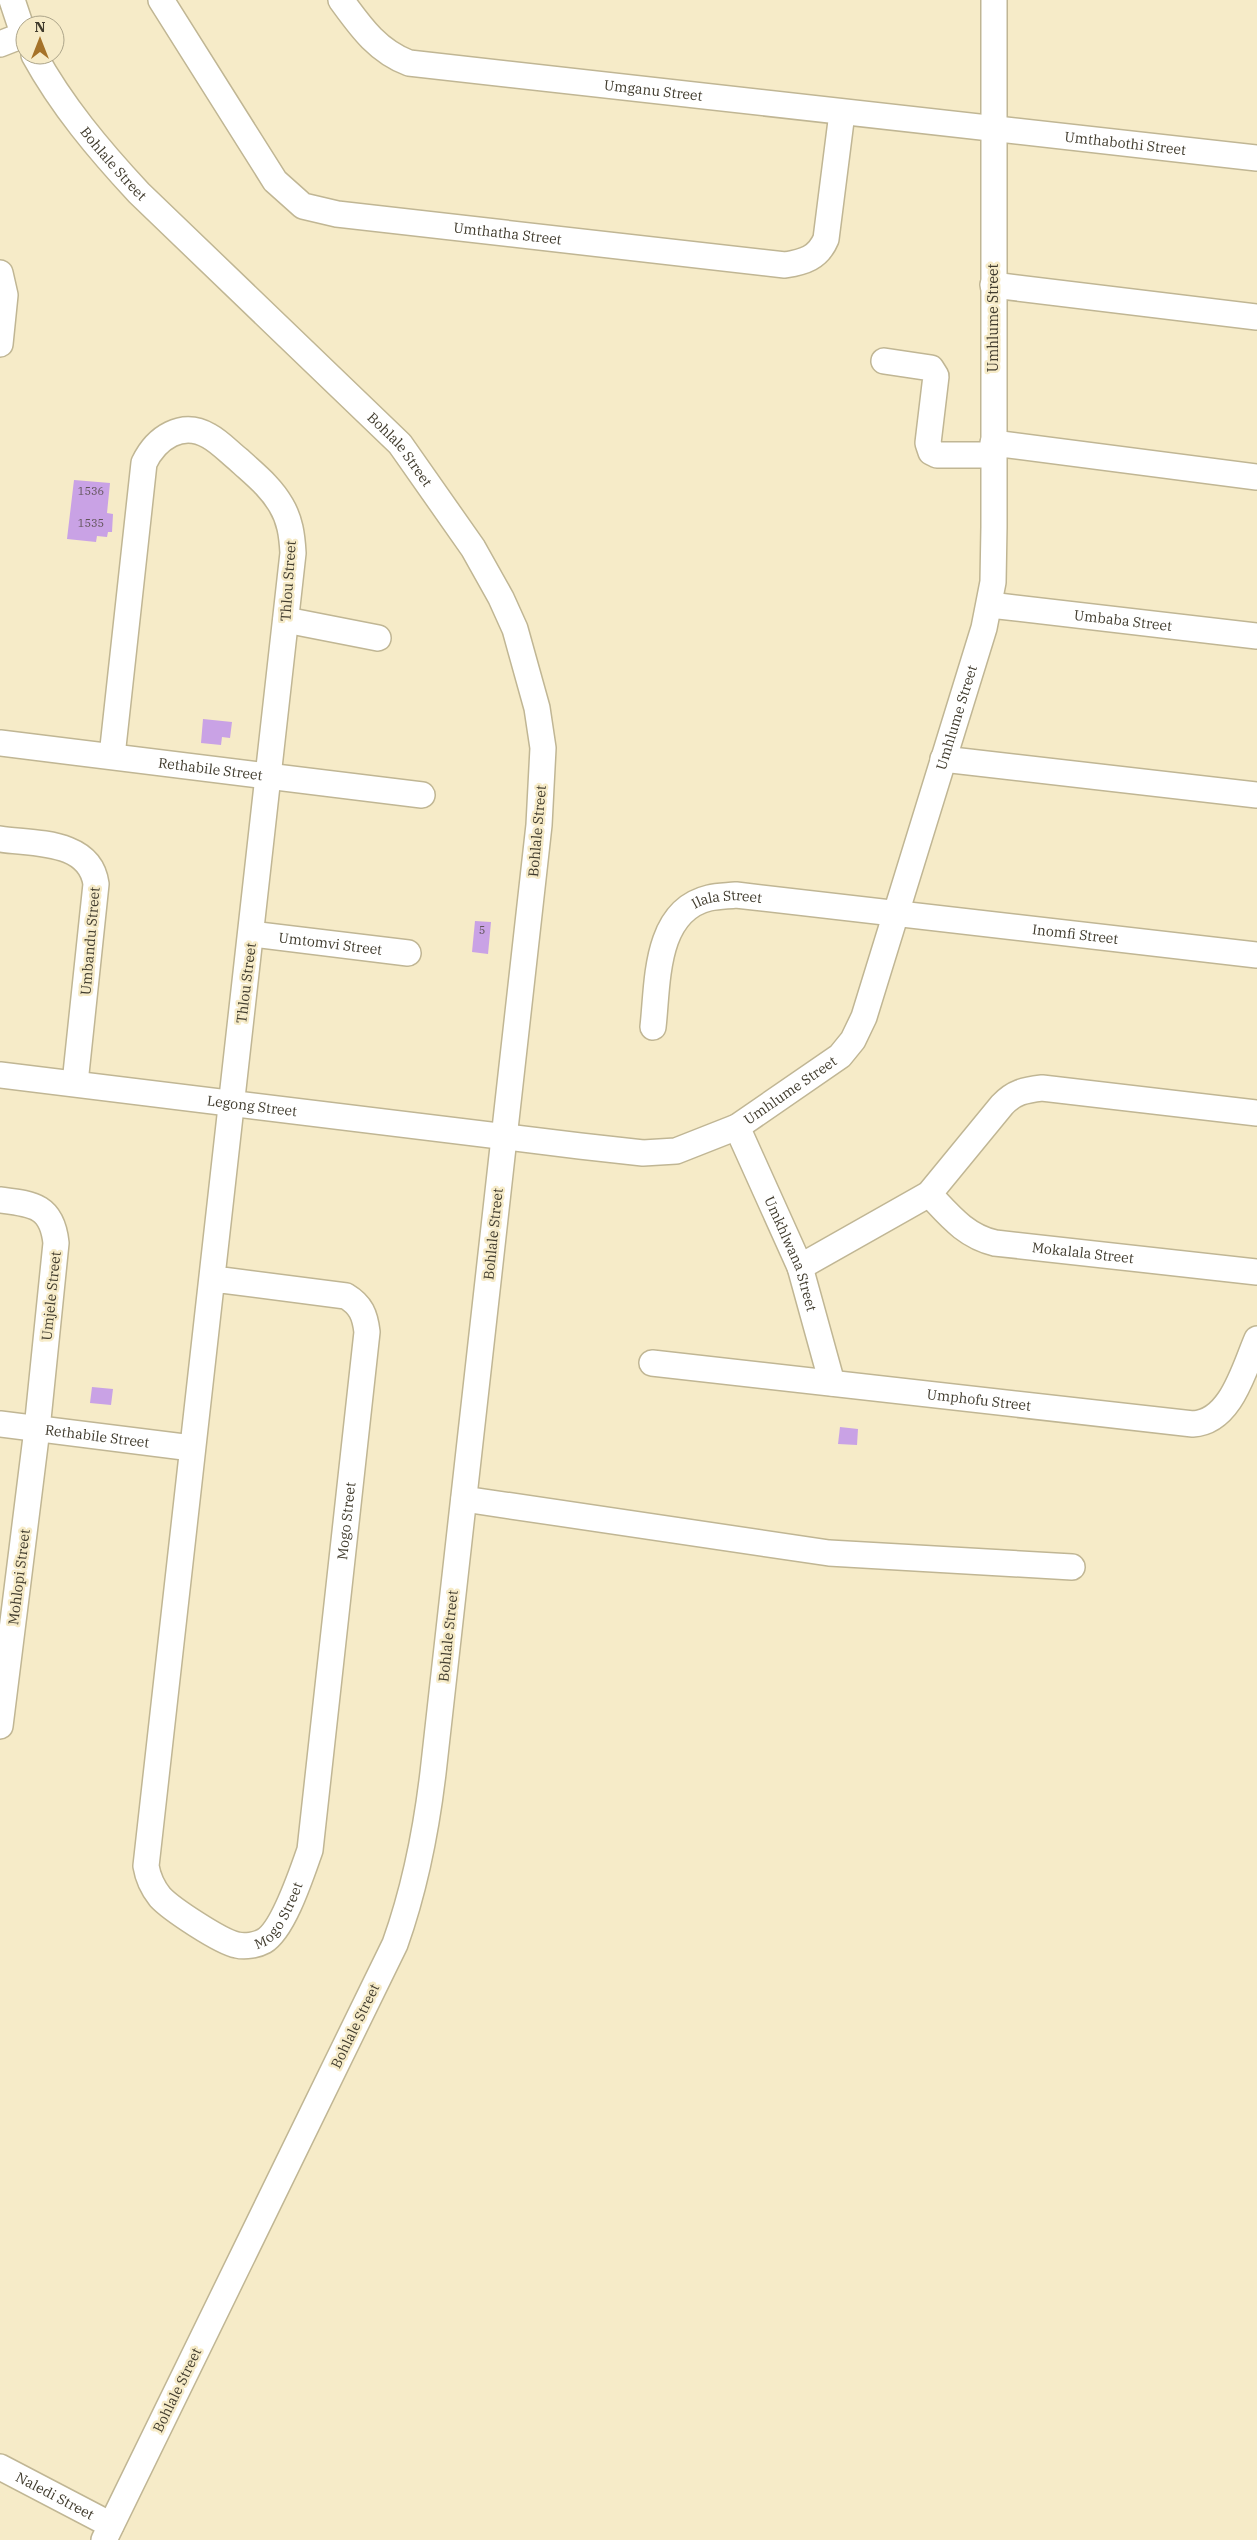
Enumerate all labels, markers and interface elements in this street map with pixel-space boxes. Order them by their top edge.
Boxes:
north arrow [15,15,65,65]
text: N [34,18,46,36]
street label: Umganu Street [603,76,704,105]
street label: Bohlale Street [76,123,151,205]
street label: Umthabothi Street [1064,128,1187,159]
street label: Umthatha Street [452,218,563,249]
street label: Umhlume Street [984,264,1002,372]
street label: Bohlale Street [363,408,436,490]
house number: 1536 [78,484,104,498]
house number: 1535 [78,516,104,530]
street label: Thlou Street [276,540,300,622]
street label: Umbaba Street [1073,606,1173,635]
street label: Umhlume Street [932,663,981,772]
street label: Rethabile Street [157,754,264,784]
street label: Bohlale Street [524,784,550,878]
street label: Umbandu Street [76,886,104,996]
street label: Ilala Street [688,886,763,913]
street label: Inomfi Street [1031,920,1119,948]
house number: 5 [479,923,485,937]
street label: Umtomvi Street [278,928,383,959]
street label: Thlou Street [232,942,260,1024]
street label: Umhlume Street [740,1052,840,1129]
street label: Legong Street [206,1091,298,1120]
street label: Bohlale Street [479,1187,507,1281]
street label: Umkhlwana Street [760,1193,821,1313]
street label: Mokalala Street [1031,1238,1135,1267]
street label: Umjele Street [37,1250,65,1342]
street label: Umphofu Street [926,1385,1032,1415]
street label: Rethabile Street [44,1421,151,1452]
street label: Mogo Street [333,1481,359,1561]
street label: Mohlopi Street [4,1528,34,1626]
street label: Bohlale Street [434,1589,462,1683]
street label: Mogo Street [252,1879,307,1953]
street label: Bohlale Street [327,1981,383,2071]
street label: Bohlale Street [149,2345,205,2435]
street label: Naledi Street [13,2468,97,2524]

